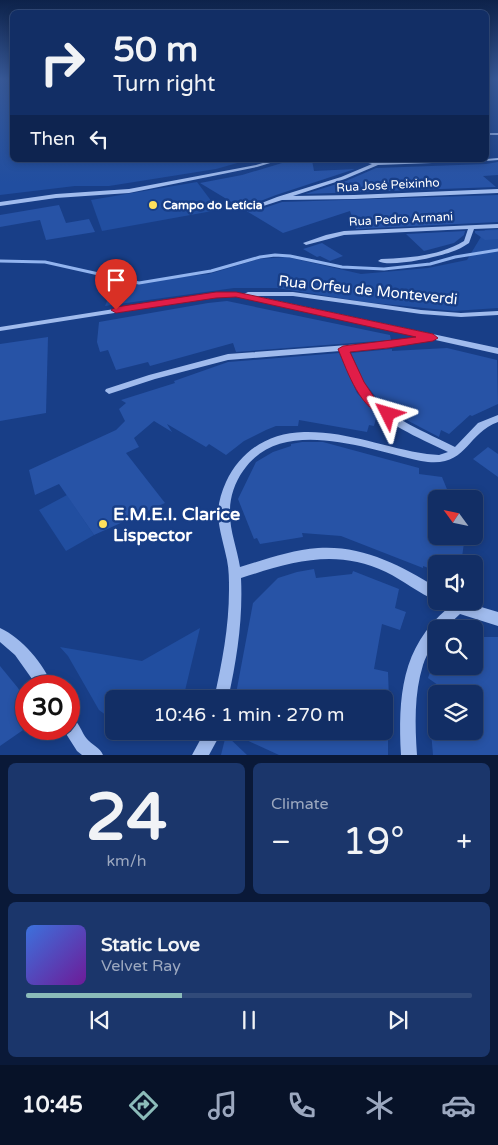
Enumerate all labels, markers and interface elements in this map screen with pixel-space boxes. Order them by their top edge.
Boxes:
text: 50 m [113,29,198,71]
icon: right [30,30,95,95]
text: Turn right [113,71,215,97]
icon: left [85,125,113,153]
text: Then [30,128,75,150]
street label: Rua José Peixinho [336,175,440,195]
place label: Campo do Letícia [163,198,263,213]
marker: Campo do Letícia [147,199,159,211]
street label: Rua Pedro Armani [349,209,453,229]
pin [95,259,137,310]
icon: arrive [102,266,130,294]
street label: Rua Orfeu de Monteverdi [278,272,458,308]
position arrow [361,387,413,439]
north arrow [428,490,482,545]
map controls [428,490,483,740]
place label: E.M.E.I. Clarice Lispector [113,503,240,546]
marker: E.M.E.I. Clarice Lispector [97,518,109,530]
button: sound [428,555,483,610]
button: search [428,620,483,675]
speed limit sign: 30 [15,675,80,740]
button: layers [428,685,483,740]
text: 10:46 · 1 min · 270 m [153,704,345,726]
text: 24 [86,779,167,858]
text: Climate [271,794,329,814]
text: 19° [343,819,405,865]
text: − [271,825,291,859]
text: + [456,825,472,859]
text: km/h [106,851,147,871]
text: Static Love [101,934,200,956]
text: Velvet Ray [101,956,181,976]
icon: previous [86,1006,114,1034]
icon: pause [235,1006,263,1034]
icon: next [384,1006,412,1034]
icon: directions [126,1088,161,1123]
icon: music [205,1088,240,1123]
icon: phone [284,1088,319,1123]
icon: climate [362,1088,397,1123]
icon: car [441,1088,476,1123]
text: 10:45 [22,1092,83,1118]

